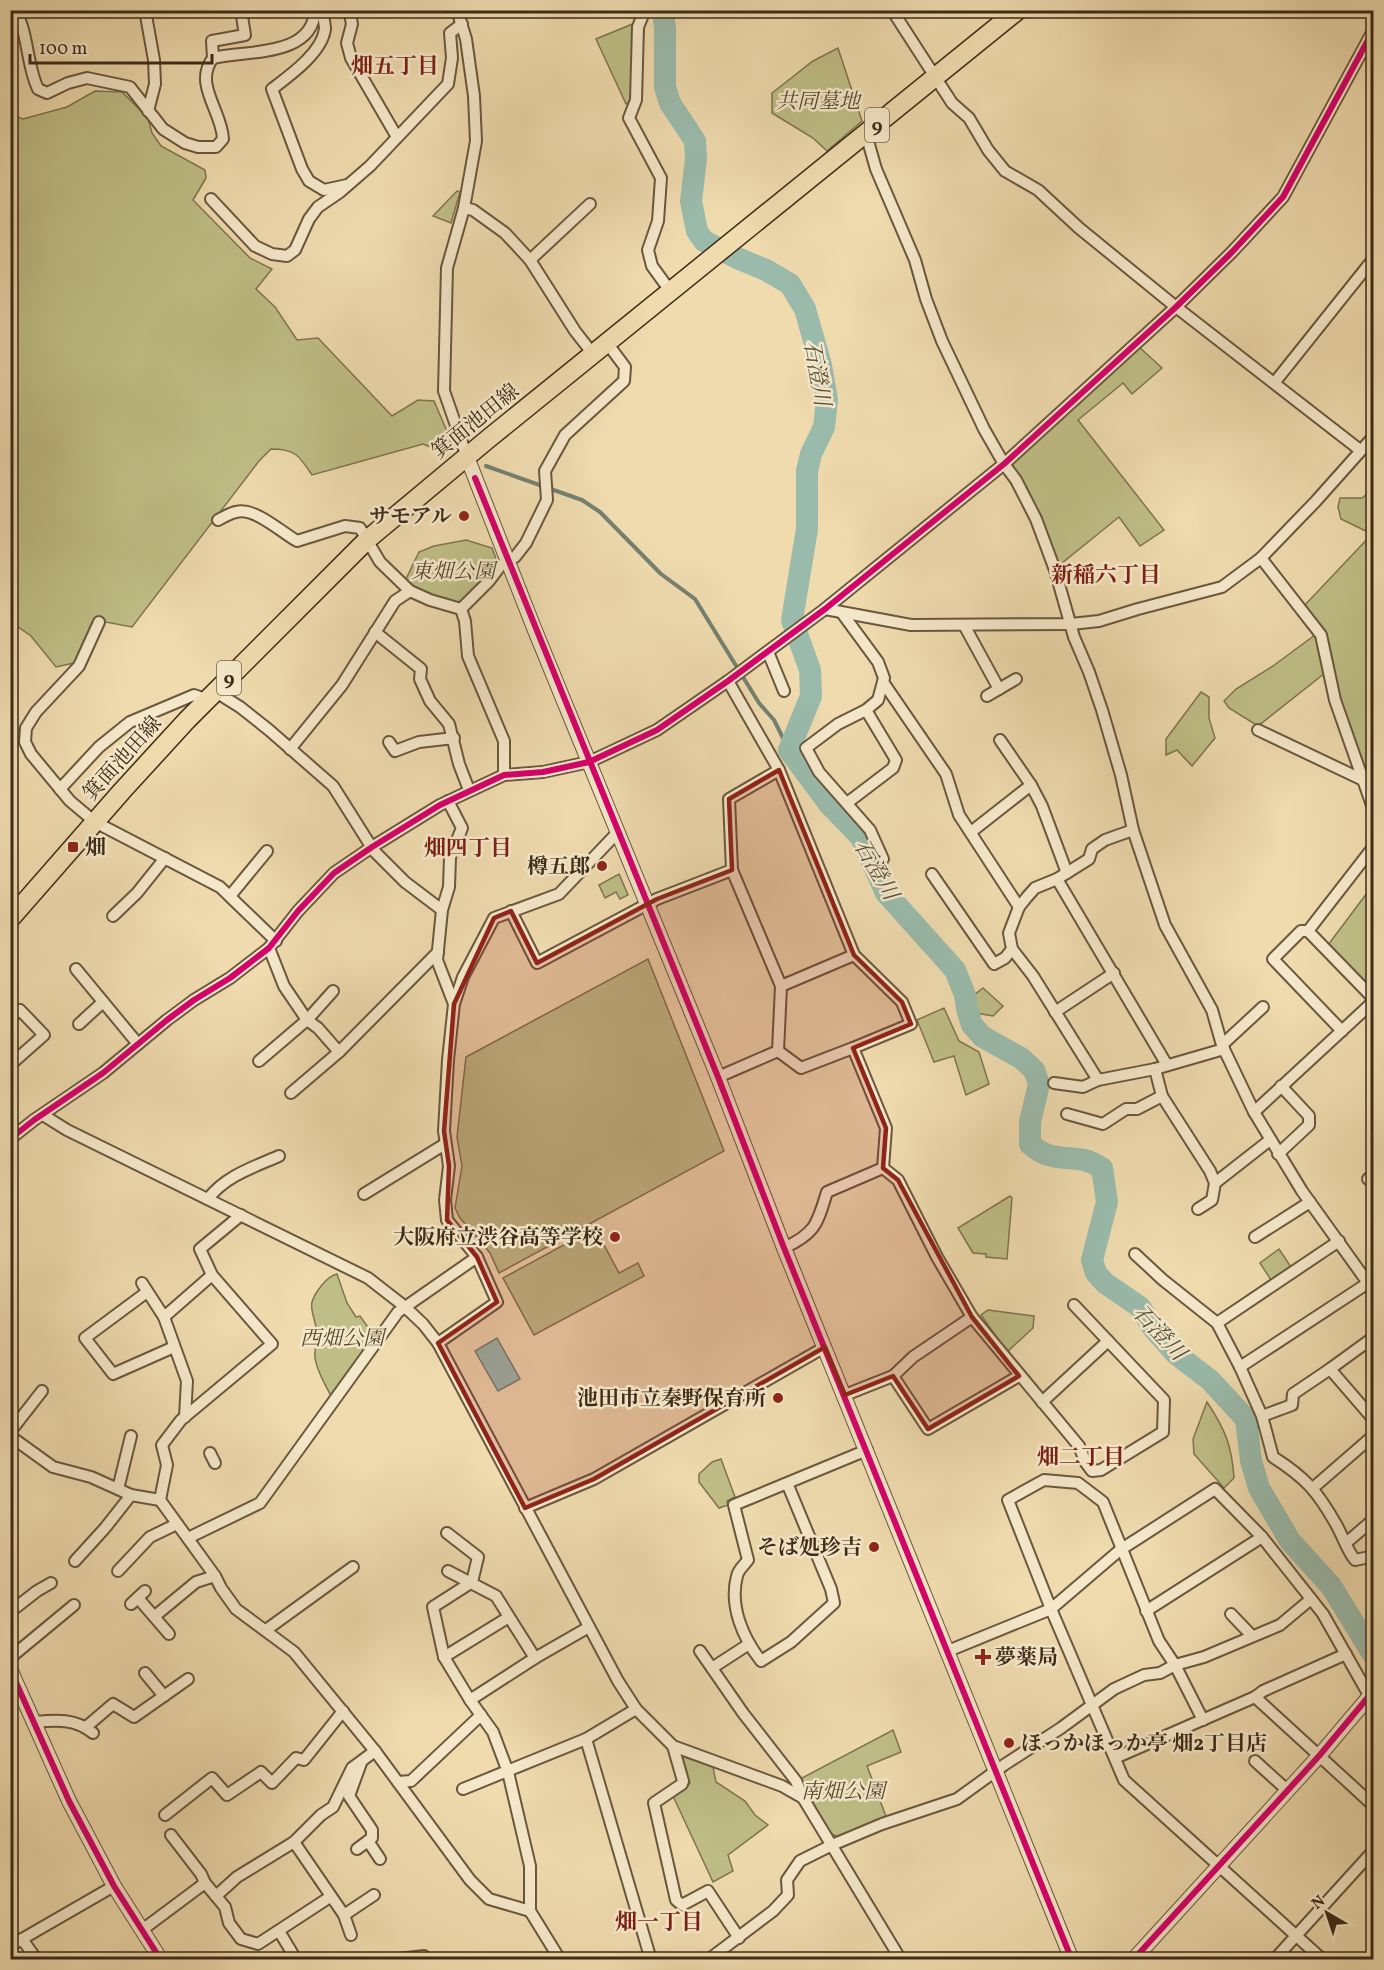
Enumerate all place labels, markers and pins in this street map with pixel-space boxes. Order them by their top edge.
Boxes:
place label: サモアル [369,503,452,532]
marker: サモアル [457,509,471,523]
place label: 畑 [85,834,106,863]
marker: 畑 [66,840,80,854]
place label: 樽五郎 [527,853,590,882]
marker: 樽五郎 [595,859,609,873]
place label: 大阪府立渋谷高等学校 [393,1224,603,1253]
marker: 大阪府立渋谷高等学校 [608,1230,622,1244]
place label: 池田市立秦野保育所 [577,1385,766,1414]
marker: 池田市立秦野保育所 [771,1391,785,1405]
place label: そば処珍吉 [757,1534,862,1563]
marker: そば処珍吉 [867,1540,881,1554]
place label: 夢薬局 [995,1644,1058,1673]
marker: 夢薬局 [976,1650,990,1664]
place label: ほっかほっか亭 畑2丁目店 [1021,1730,1267,1759]
marker: ほっかほっか亭 畑2丁目店 [1002,1736,1016,1750]

